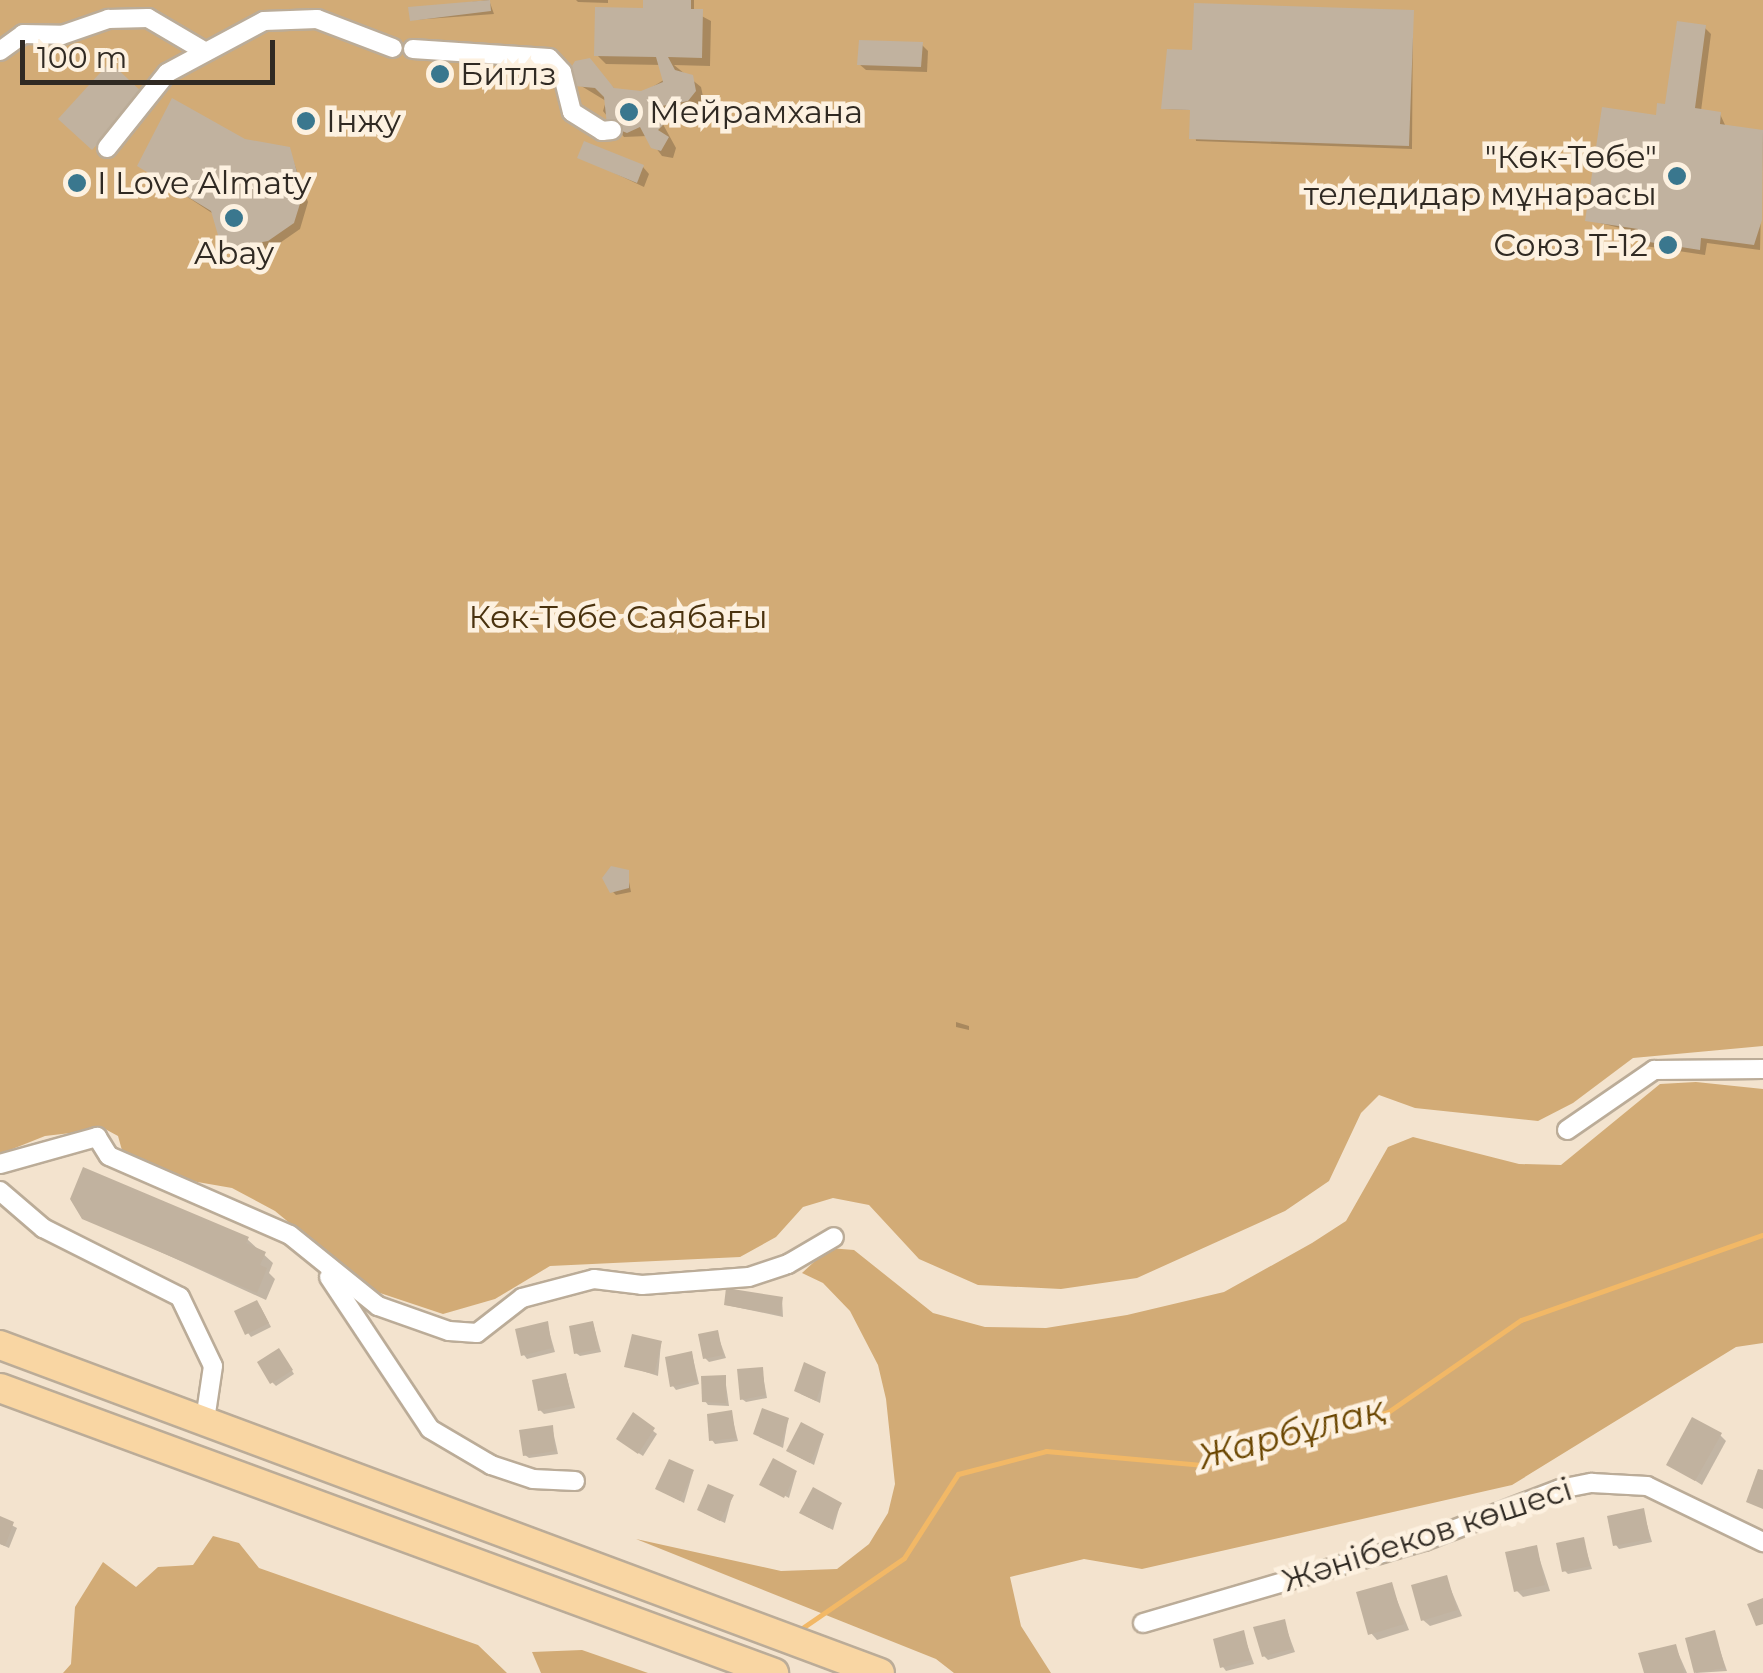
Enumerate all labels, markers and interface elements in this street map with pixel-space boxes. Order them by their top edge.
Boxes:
scale bar [25,20,280,82]
text: 100 m [37,39,127,76]
place label: Битлз [460,55,557,93]
marker: Битлз [429,63,451,85]
place label: Мейрамхана [649,93,863,131]
marker: Мейрамхана [618,101,640,123]
place label: Інжу [326,102,401,140]
marker: Інжу [295,110,317,132]
place label: "Көк-Төбе" теледидар мұнарасы [1304,139,1657,214]
place label: I Love Almaty [97,164,311,202]
marker: "Көк-Төбе" теледидар мұнарасы [1666,165,1688,187]
marker: I Love Almaty [66,172,88,194]
marker: Abay [223,207,245,229]
place label: Союз Т-12 [1493,226,1648,264]
place label: Abay [194,234,274,272]
marker: Союз Т-12 [1657,234,1679,256]
park label: Көк-Төбе Саябағы [468,598,768,636]
water label: Жарбұлақ [1194,1388,1390,1478]
street label: Жәнібеков көшесі [1277,1470,1577,1600]

